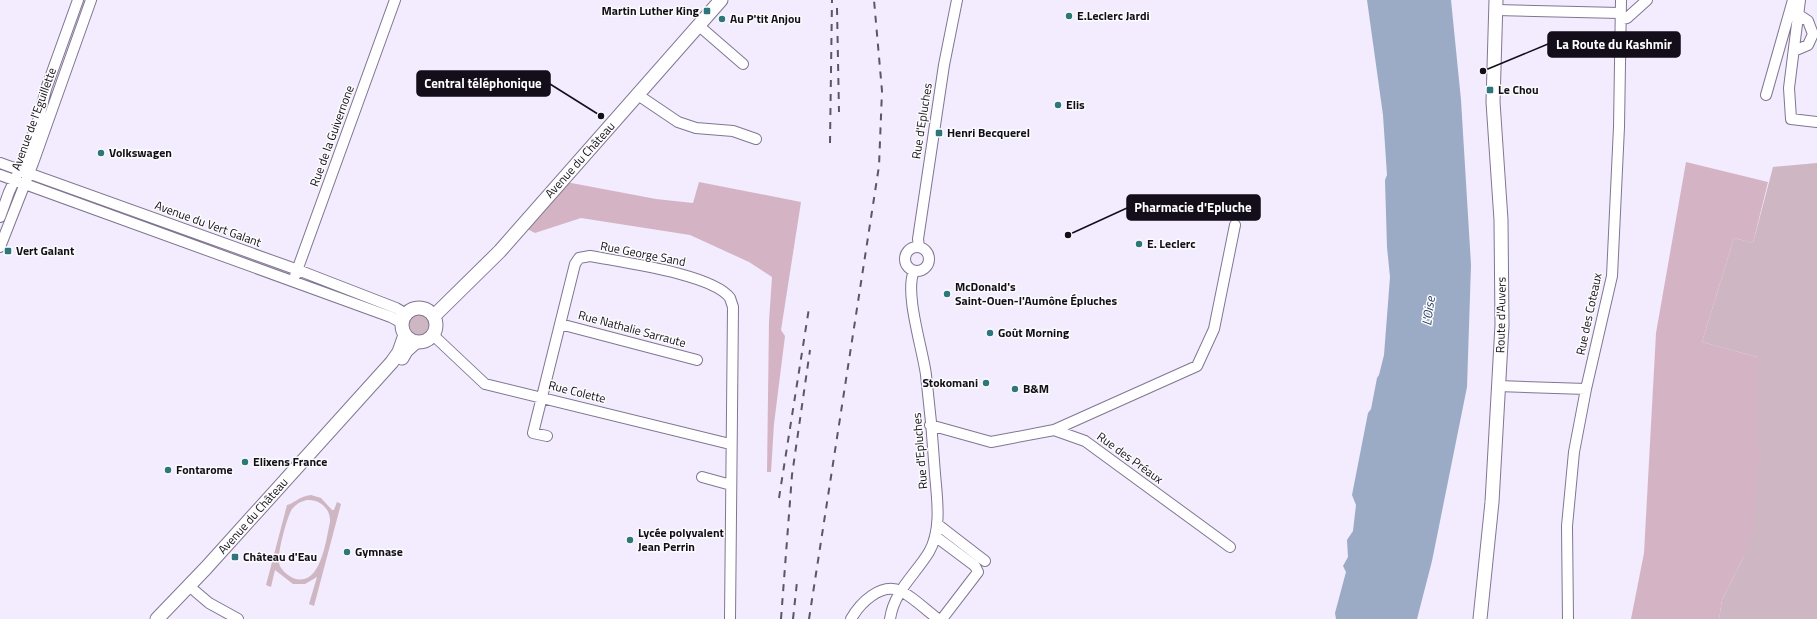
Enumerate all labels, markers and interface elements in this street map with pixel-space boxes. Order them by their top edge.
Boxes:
place label: Martin Luther King [602,1,700,20]
marker: Martin Luther King [702,6,712,16]
place label: E.Leclerc Jardi [1077,6,1150,25]
place label: Au P'tit Anjou [730,9,801,28]
marker: E.Leclerc Jardi [1064,11,1074,21]
marker: Au P'tit Anjou [717,14,727,24]
callout: La Route du Kashmir [1548,32,1680,57]
text: La Route du Kashmir [1556,34,1672,54]
street label: Avenue de l'Eguillette [6,65,61,173]
callout: Central téléphonique [417,71,550,96]
text: Central téléphonique [424,73,542,93]
place label: Le Chou [1498,80,1539,99]
street label: Rue d'Epluches [906,81,937,160]
street label: Rue de la Guivernone [304,83,359,189]
marker: Le Chou [1485,85,1495,95]
place label: Elis [1066,95,1085,114]
marker: Elis [1053,100,1063,110]
street label: Avenue du Château [540,117,619,202]
place label: Henri Becquerel [947,123,1030,142]
marker: Henri Becquerel [934,128,944,138]
place label: Volkswagen [109,143,172,162]
marker: Volkswagen [96,148,106,158]
street label: Avenue du Vert Galant [152,195,265,252]
callout: Pharmacie d'Epluche [1127,195,1260,220]
text: Pharmacie d'Epluche [1134,197,1252,217]
place label: E. Leclerc [1147,234,1196,253]
street label: Rue George Sand [599,236,687,271]
marker: E. Leclerc [1134,239,1144,249]
place label: Vert Galant [16,241,75,260]
marker: Vert Galant [3,246,13,256]
street label: Rue des Coteaux [1571,270,1607,357]
street label: Route d'Auvers [1490,276,1511,353]
place label: McDonald's Saint-Ouen-l'Aumône Épluches [955,277,1117,310]
marker: McDonald's Saint-Ouen-l'Aumône Épluches [942,289,952,299]
water label: L'Oise [1416,294,1440,327]
street label: Rue Nathalie Sarraute [576,305,688,352]
place label: Goût Morning [998,323,1070,342]
marker: Goût Morning [985,328,995,338]
place label: Stokomani [922,373,978,392]
street label: Rue Colette [546,375,608,408]
marker: Stokomani [981,378,991,388]
place label: B&M [1023,379,1049,398]
marker: B&M [1010,384,1020,394]
street label: Rue d'Epluches [907,412,932,490]
street label: Rue des Préaux [1093,427,1168,489]
place label: Elixens France [253,452,327,471]
marker: Elixens France [240,457,250,467]
place label: Fontarome [176,460,233,479]
marker: Fontarome [163,465,173,475]
street label: Avenue du Château [213,473,292,558]
place label: Lycée polyvalent Jean Perrin [638,523,725,556]
marker: Lycée polyvalent Jean Perrin [625,535,635,545]
place label: Gymnase [355,542,403,561]
place label: Château d'Eau [243,547,317,566]
marker: Gymnase [342,547,352,557]
marker: Château d'Eau [230,552,240,562]

